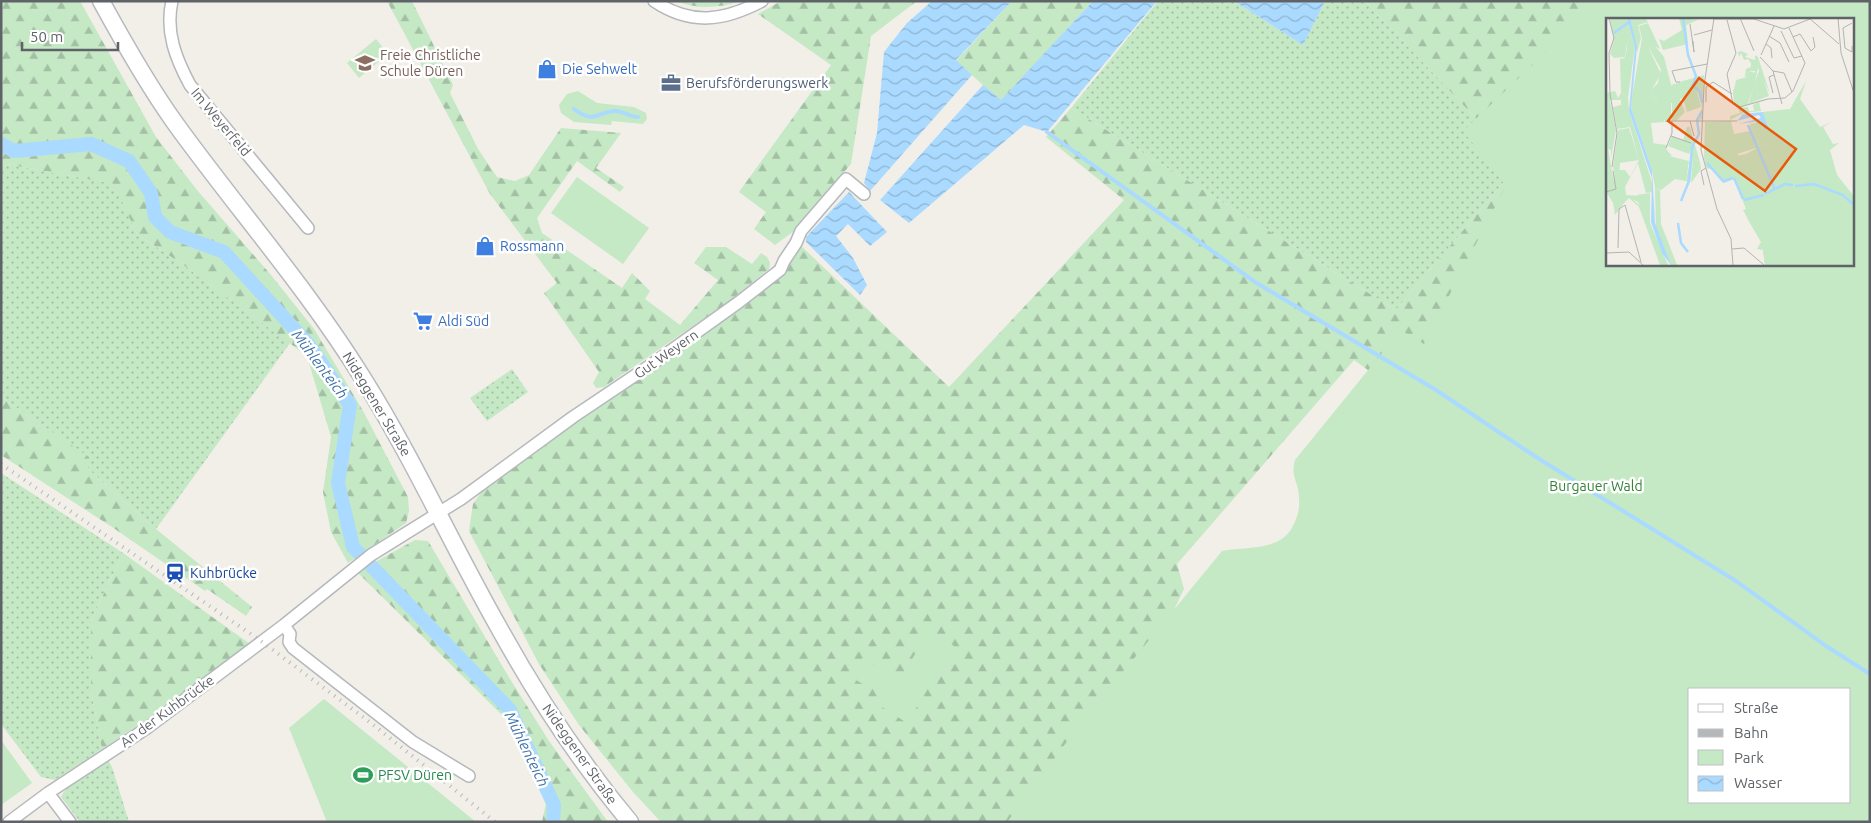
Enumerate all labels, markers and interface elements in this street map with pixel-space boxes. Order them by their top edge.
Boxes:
inset map [1606,18,1854,265]
scale bar [22,20,119,52]
text: 50 m [30,28,63,45]
place label: Freie Christliche Schule Düren [380,47,481,79]
school or university icon: Freie Christliche Schule Düren [354,52,376,74]
shop icon: Die Sehwelt [536,58,558,80]
place label: Die Sehwelt [562,61,638,77]
office icon: Berufsförderungswerk [660,72,682,94]
place label: Berufsförderungswerk [686,75,828,91]
street label: Im Weyerfeld [188,85,254,159]
shop icon: Rossmann [474,235,496,257]
place label: Rossmann [500,238,564,254]
supermarket icon: Aldi Süd [412,310,434,332]
place label: Aldi Süd [438,313,489,329]
water label: Mühlenteich [289,326,351,402]
street label: Gut Weyern [631,326,701,382]
street label: Nideggener Straße [340,349,414,459]
park label: Burgauer Wald [1549,478,1643,494]
station icon: Kuhbrücke [164,562,186,584]
place label: Kuhbrücke [190,565,257,581]
street label: An der Kuhbrücke [117,672,217,750]
legend [1688,688,1851,803]
text: Straße [1734,699,1778,716]
street label: Nideggener Straße [539,701,621,807]
water label: Mühlenteich [501,709,553,789]
text: Bahn [1734,724,1768,741]
text: Park [1734,749,1764,766]
sports icon: PFSV Düren [352,764,374,786]
place label: PFSV Düren [378,767,452,783]
text: Wasser [1734,774,1783,791]

